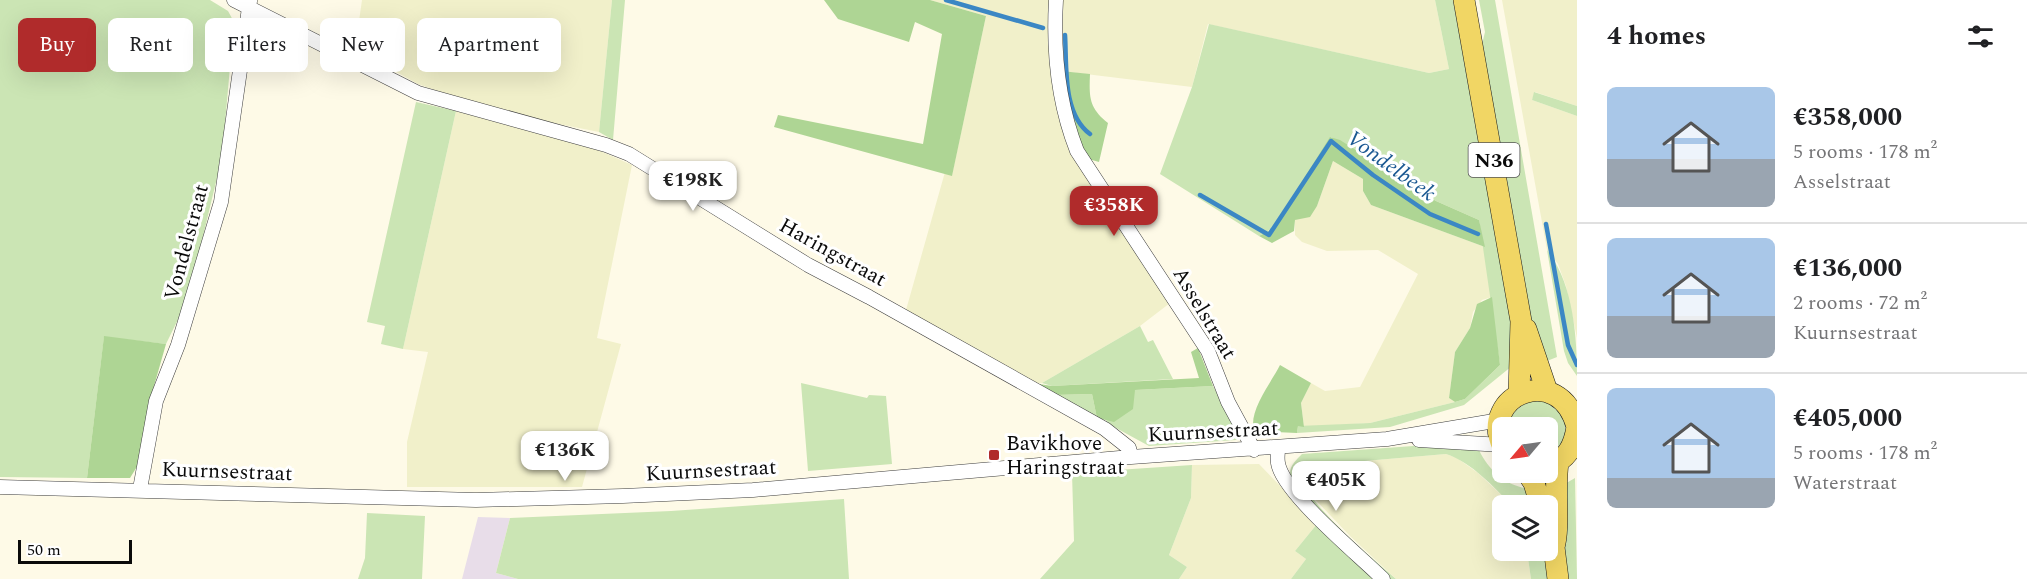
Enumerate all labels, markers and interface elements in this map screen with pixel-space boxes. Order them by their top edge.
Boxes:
text: 4 homes [1607,16,1706,56]
chip: Buy [18,18,96,72]
chip: Rent [108,18,193,72]
chip: Filters [205,18,308,72]
chip: New [320,18,405,72]
chip: Apartment [417,18,561,72]
icon: filters [1964,20,1997,53]
text: €358,000 [1793,97,1902,137]
icon: home [1655,111,1727,183]
water label: Vondelbeek [1340,122,1443,210]
text: 5 rooms · 178 m² [1793,137,1937,167]
road number: N36 [1468,143,1520,177]
pin: €198K [651,161,735,212]
text: €198K [663,165,723,195]
text: Asselstraat [1793,167,1891,197]
street label: Vondelstraat [156,181,218,304]
pin: €358K [1072,186,1156,237]
text: €358K [1084,190,1144,220]
street label: Haringstraat [773,210,892,296]
text: €136,000 [1793,248,1902,288]
street label: Asselstraat [1164,261,1244,366]
icon: home [1655,262,1727,334]
text: 2 rooms · 72 m² [1793,288,1927,318]
text: Kuurnsestraat [1793,318,1918,348]
text: €405,000 [1793,398,1902,438]
icon: home [1655,412,1727,484]
street label: Kuurnsestraat [1147,413,1279,451]
north arrow [1492,417,1558,483]
map controls [1492,417,1558,561]
place label: Bavikhove Haringstraat [1006,428,1125,484]
pin: €136K [523,431,607,482]
text: €136K [535,435,595,465]
text: 5 rooms · 178 m² [1793,438,1937,468]
marker: Bavikhove Haringstraat [987,448,1001,462]
street label: Kuurnsestraat [645,452,777,490]
street label: Kuurnsestraat [161,454,293,490]
pin: €405K [1294,461,1378,512]
text: €405K [1306,465,1366,495]
text: Waterstraat [1793,468,1897,498]
button: layers [1492,495,1558,561]
scale bar [18,537,132,564]
text: 50 m [27,538,61,562]

